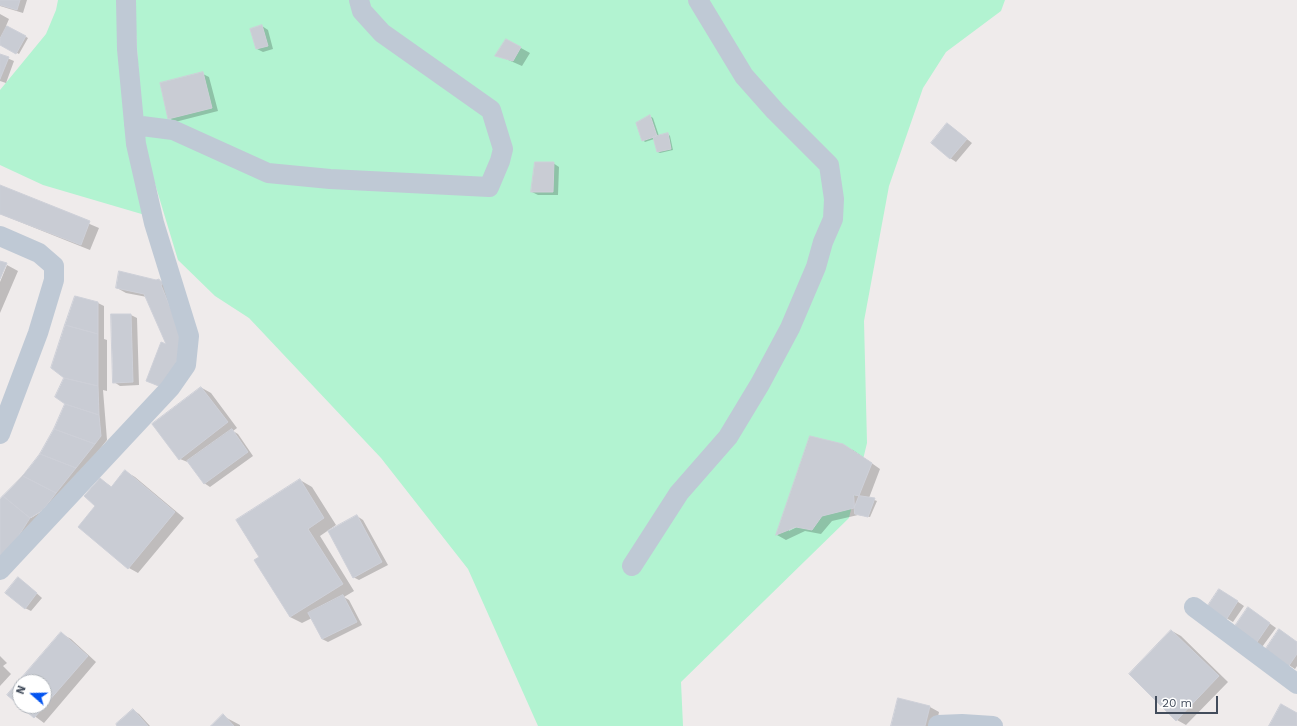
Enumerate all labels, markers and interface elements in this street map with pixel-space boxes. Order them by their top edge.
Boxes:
north arrow [12,674,52,714]
text: N [14,684,29,696]
scale bar [1157,688,1220,714]
text: 20 m [1162,696,1192,710]

